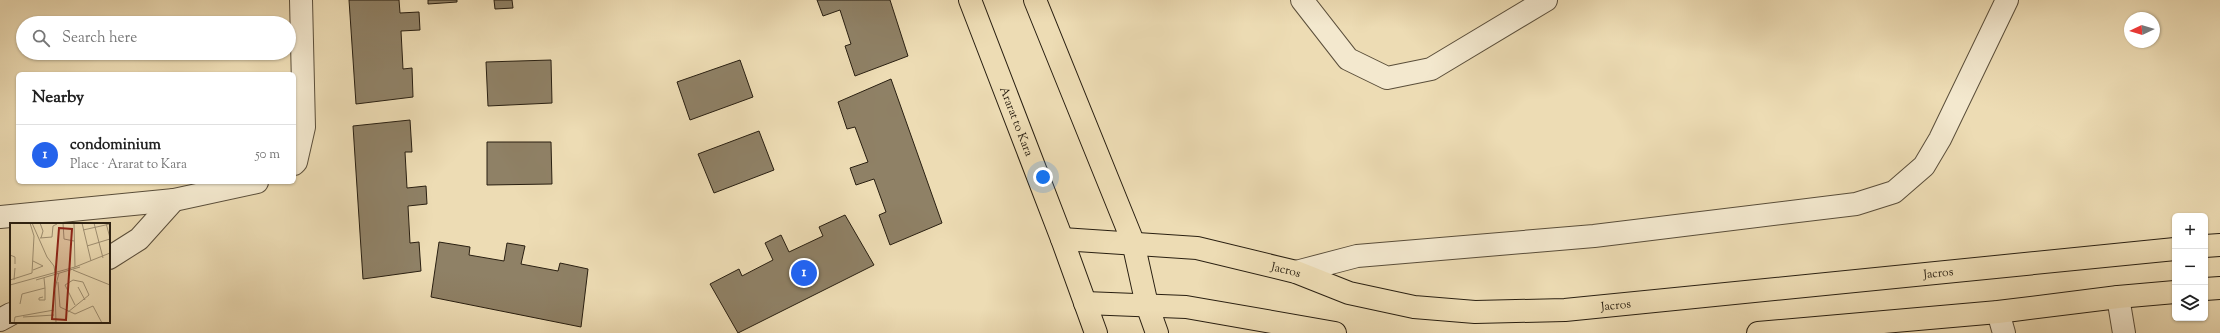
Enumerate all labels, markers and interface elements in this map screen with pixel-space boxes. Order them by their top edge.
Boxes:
north arrow [2124,12,2160,48]
search box [16,16,296,60]
icon: search [30,27,52,49]
text: Search here [62,28,137,49]
street label: Ararat to Kara [994,84,1038,160]
text: Nearby [32,86,84,110]
text: condominium [70,135,161,156]
text: 1 [43,146,47,164]
text: 50 m [255,146,280,164]
text: Place · Ararat to Kara [70,156,187,174]
your location [1033,167,1053,187]
map controls [2172,213,2208,321]
button: + [2172,213,2208,249]
inset map [10,223,110,323]
button: − [2172,249,2208,285]
pin: 1 [791,258,817,288]
street label: Jacros [1268,258,1304,283]
street label: Jacros [1921,263,1954,284]
button: layers [2172,285,2208,321]
street label: Jacros [1599,295,1632,316]

